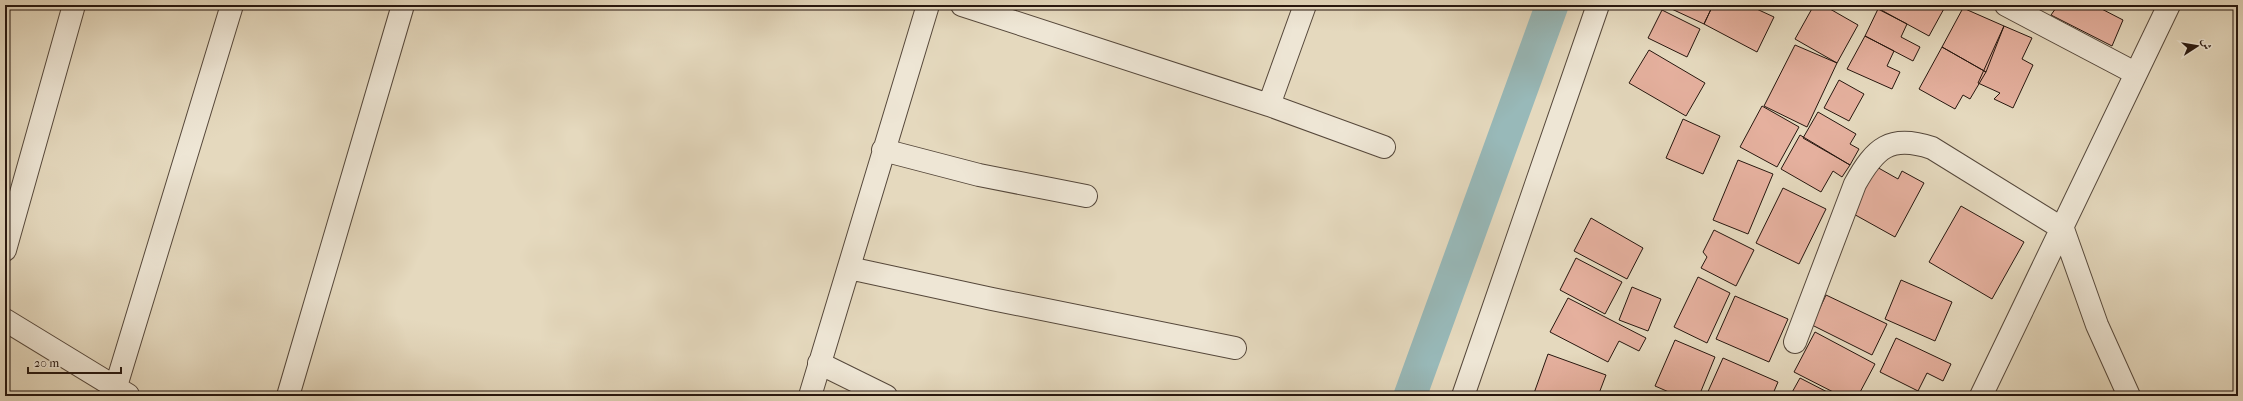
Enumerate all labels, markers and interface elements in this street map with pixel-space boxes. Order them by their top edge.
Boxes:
north arrow [2177,26,2217,66]
text: ش [2199,37,2214,51]
scale bar [28,349,121,375]
text: 20 m [34,356,59,370]

